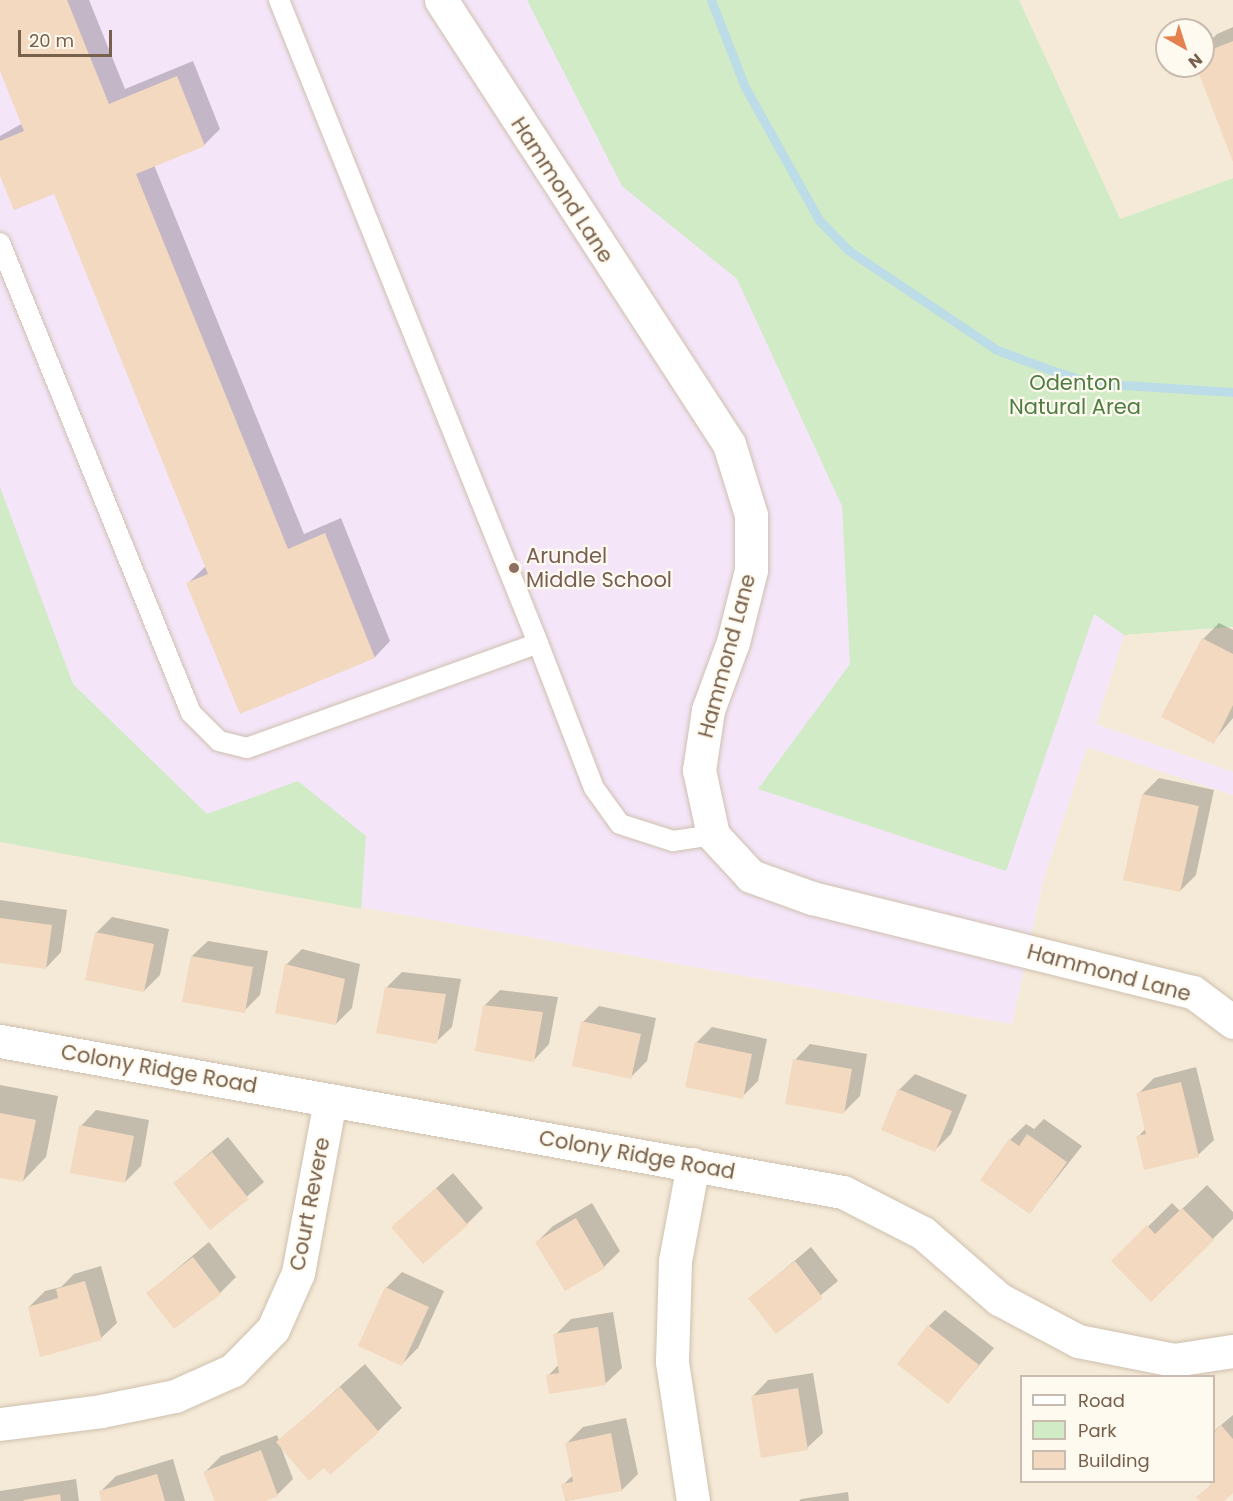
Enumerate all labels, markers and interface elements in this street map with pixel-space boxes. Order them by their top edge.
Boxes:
scale bar [21,18,116,56]
north arrow [1155,18,1215,78]
text: 20 m [29,28,74,53]
text: N [1183,48,1207,74]
street label: Hammond Lane [506,113,618,267]
park label: Odenton Natural Area [1009,370,1141,420]
place label: Arundel Middle School [526,543,672,593]
marker: Arundel Middle School [507,561,521,575]
street label: Hammond Lane [693,571,761,741]
street label: Hammond Lane [1024,939,1194,1007]
street label: Colony Ridge Road [59,1039,259,1099]
street label: Colony Ridge Road [537,1125,737,1185]
street label: Court Revere [285,1135,335,1273]
legend [1020,1375,1215,1483]
text: Road [1078,1388,1125,1413]
text: Park [1078,1418,1117,1443]
text: Building [1078,1448,1150,1473]

